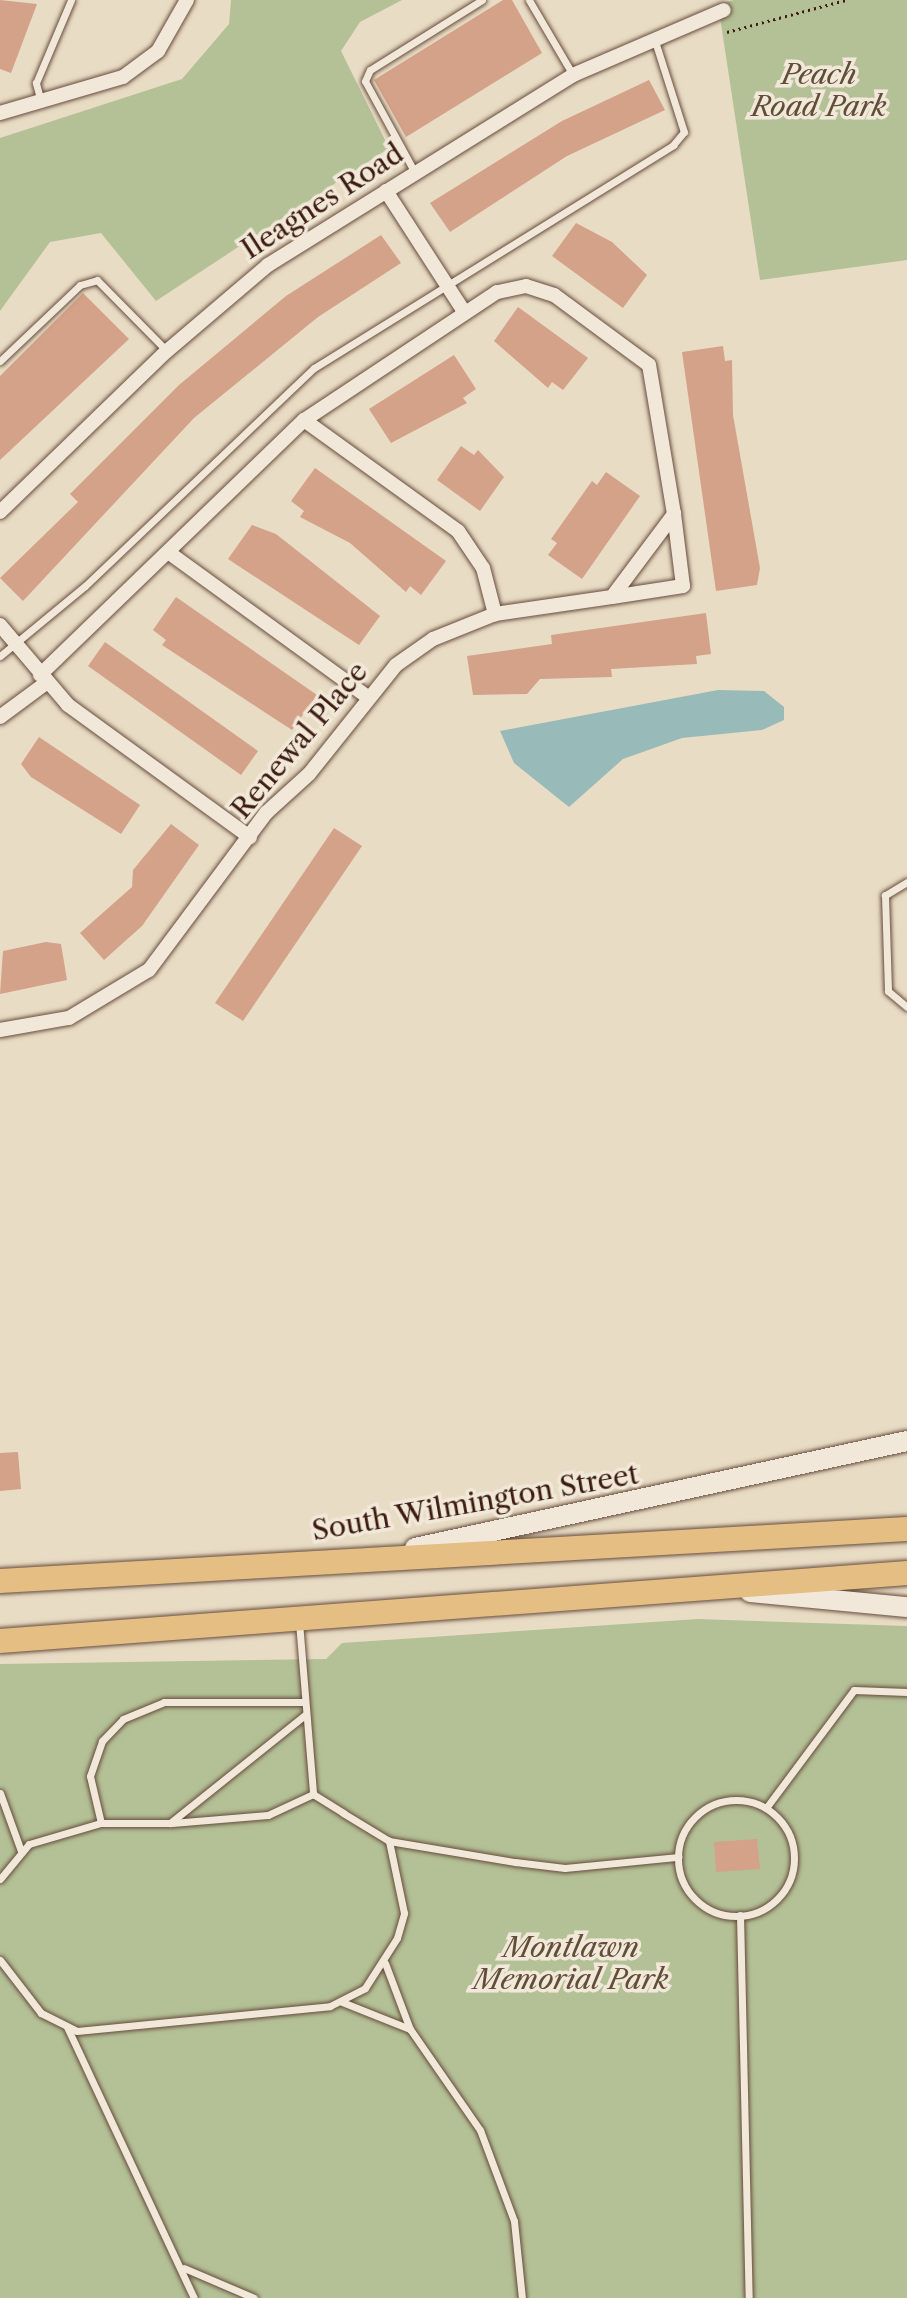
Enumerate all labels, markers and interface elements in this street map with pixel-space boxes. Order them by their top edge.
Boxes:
park label: Peach Road Park [751,57,887,123]
street label: Ileagnes Road [235,136,409,266]
street label: Renewal Place [224,655,374,825]
street label: South Wilmington Street [309,1457,641,1547]
park label: Montlawn Memorial Park [473,1930,669,1996]

